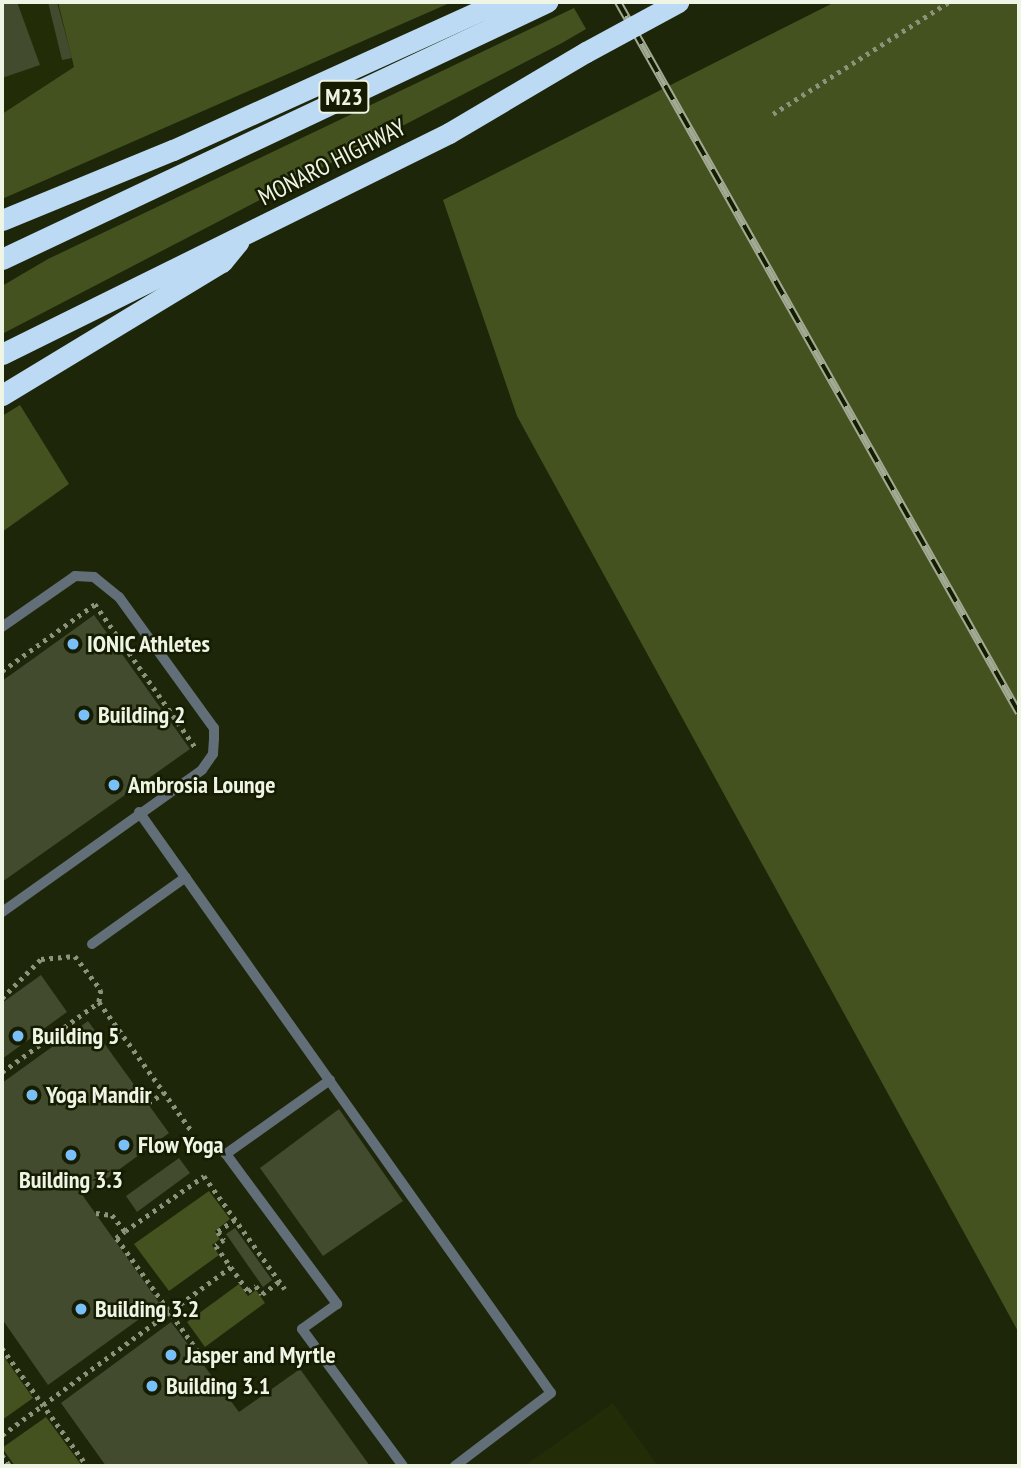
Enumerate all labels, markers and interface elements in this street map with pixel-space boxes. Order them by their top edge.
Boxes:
road number: M23 [318,78,370,116]
street label: MONARO HIGHWAY [254,113,410,211]
place label: IONIC Athletes [87,630,212,658]
marker: IONIC Athletes [65,636,81,652]
place label: Building 2 [98,701,186,729]
marker: Building 2 [76,707,92,723]
place label: Ambrosia Lounge [128,771,276,799]
marker: Ambrosia Lounge [106,777,122,793]
place label: Building 5 [32,1022,120,1050]
marker: Building 5 [10,1028,26,1044]
place label: Yoga Mandir [46,1081,152,1109]
marker: Yoga Mandir [24,1087,40,1103]
place label: Flow Yoga [138,1131,225,1159]
marker: Flow Yoga [116,1137,132,1153]
marker: Building 3.3 [63,1147,79,1163]
place label: Building 3.3 [19,1166,123,1194]
place label: Building 3.2 [95,1295,199,1323]
marker: Building 3.2 [73,1301,89,1317]
place label: Jasper and Myrtle [185,1341,336,1369]
marker: Jasper and Myrtle [163,1347,179,1363]
place label: Building 3.1 [166,1372,270,1400]
marker: Building 3.1 [144,1378,160,1394]

